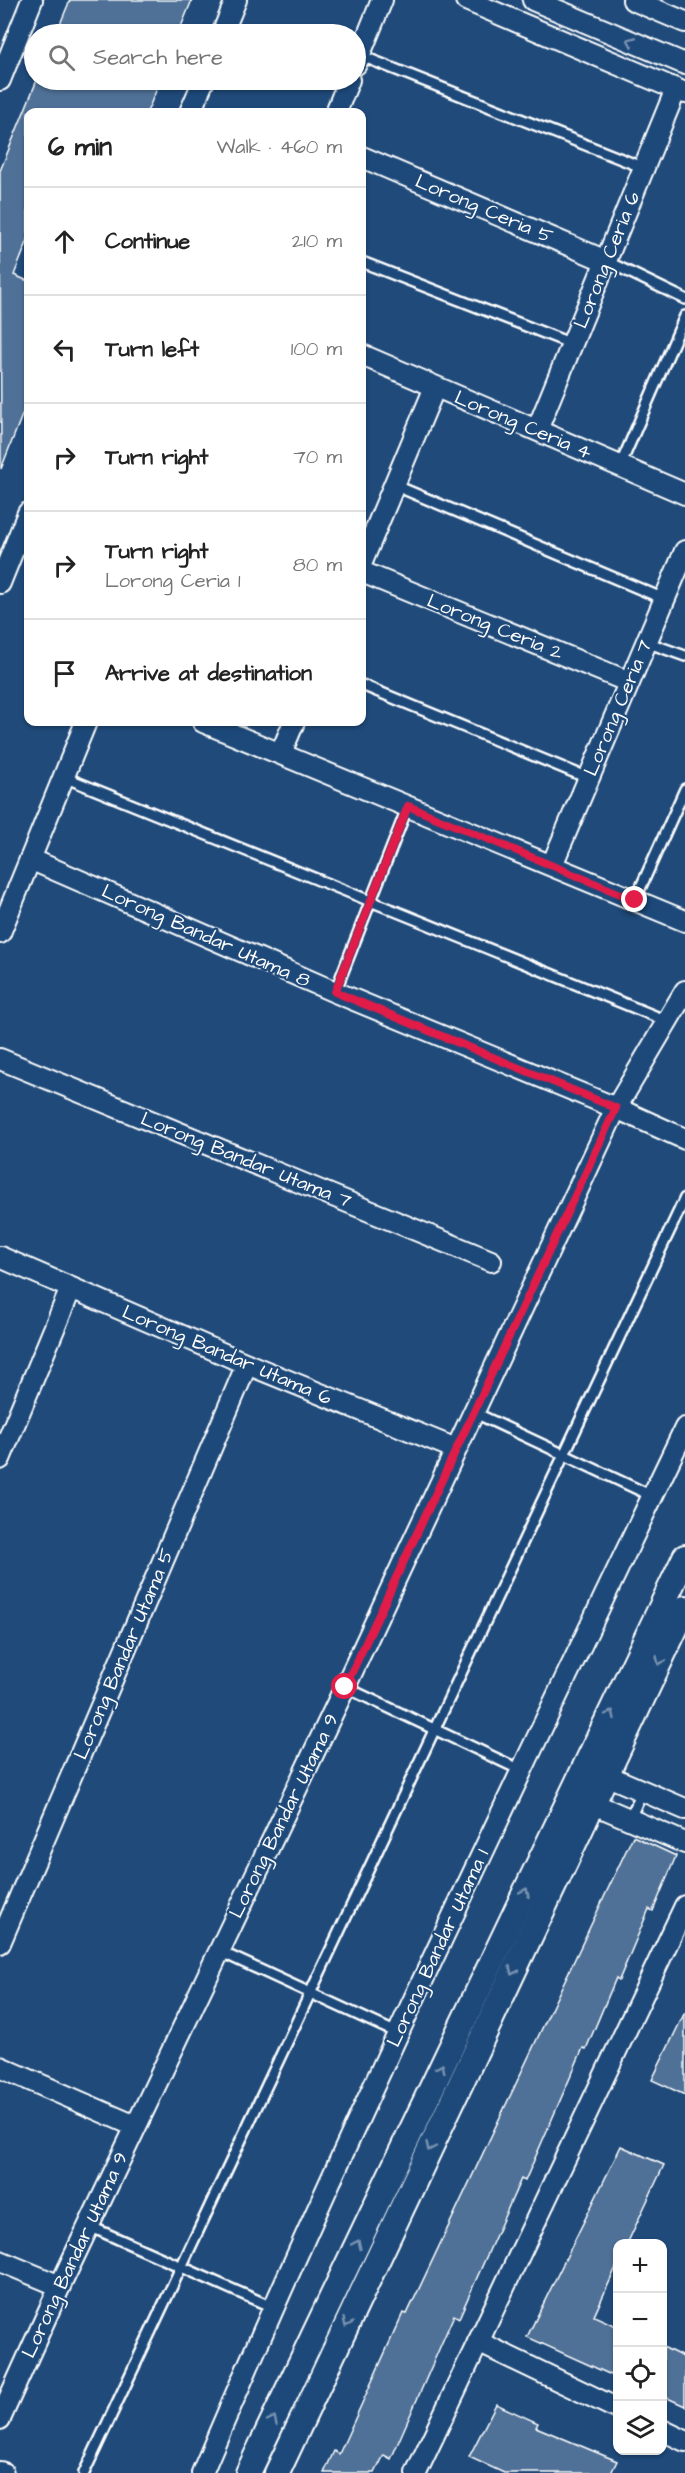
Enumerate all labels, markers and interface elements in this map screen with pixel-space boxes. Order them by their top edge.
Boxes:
search box [24,24,366,90]
one-way arrow [626,36,637,48]
icon: search [45,41,78,74]
text: Search here [93,42,223,73]
text: 6 min [48,129,112,165]
text: Walk · 460 m [216,133,342,161]
street label: Lorong Ceria 5 [410,167,557,252]
street label: Lorong Ceria 6 [567,187,648,333]
icon: ahead [48,225,81,258]
text: Continue [105,226,190,257]
text: 210 m [292,227,342,255]
icon: left [48,333,81,366]
text: Turn left [105,334,199,365]
text: 100 m [291,335,342,363]
street label: Lorong Ceria 4 [450,383,596,468]
icon: right [48,441,81,474]
text: Turn right [105,442,208,473]
text: 70 m [294,443,342,471]
text: Turn right [105,536,208,567]
icon: right [48,549,81,582]
text: 80 m [293,551,342,579]
text: Lorong Ceria 1 [105,567,241,595]
street label: Lorong Ceria 2 [422,587,568,668]
street label: Lorong Ceria 7 [577,636,660,781]
icon: arrive [48,657,81,690]
text: Arrive at destination [105,658,312,689]
street label: Lorong Bandar Utama 8 [97,877,315,996]
route end [621,886,647,912]
street label: Lorong Bandar Utama 7 [136,1105,356,1216]
street label: Lorong Bandar Utama 6 [117,1298,337,1413]
street label: Lorong Bandar Utama 5 [67,1544,182,1764]
one-way arrow [655,1655,667,1666]
route start [331,1673,357,1699]
street label: Lorong Bandar Utama 9 [222,1709,347,1923]
one-way arrow [603,1709,615,1720]
street label: Lorong Bandar Utama 1 [380,1844,497,2052]
one-way arrow [517,1888,529,1899]
one-way arrow [509,1964,521,1975]
one-way arrow [434,2064,446,2075]
one-way arrow [426,2140,438,2151]
street label: Lorong Bandar Utama 9 [15,2147,136,2363]
map controls [613,2239,667,2455]
button: + [613,2239,667,2293]
one-way arrow [350,2240,362,2251]
button: − [613,2293,667,2347]
one-way arrow [343,2317,355,2328]
button: locate [613,2347,667,2401]
button: layers [613,2401,667,2455]
one-way arrow [266,2416,278,2427]

